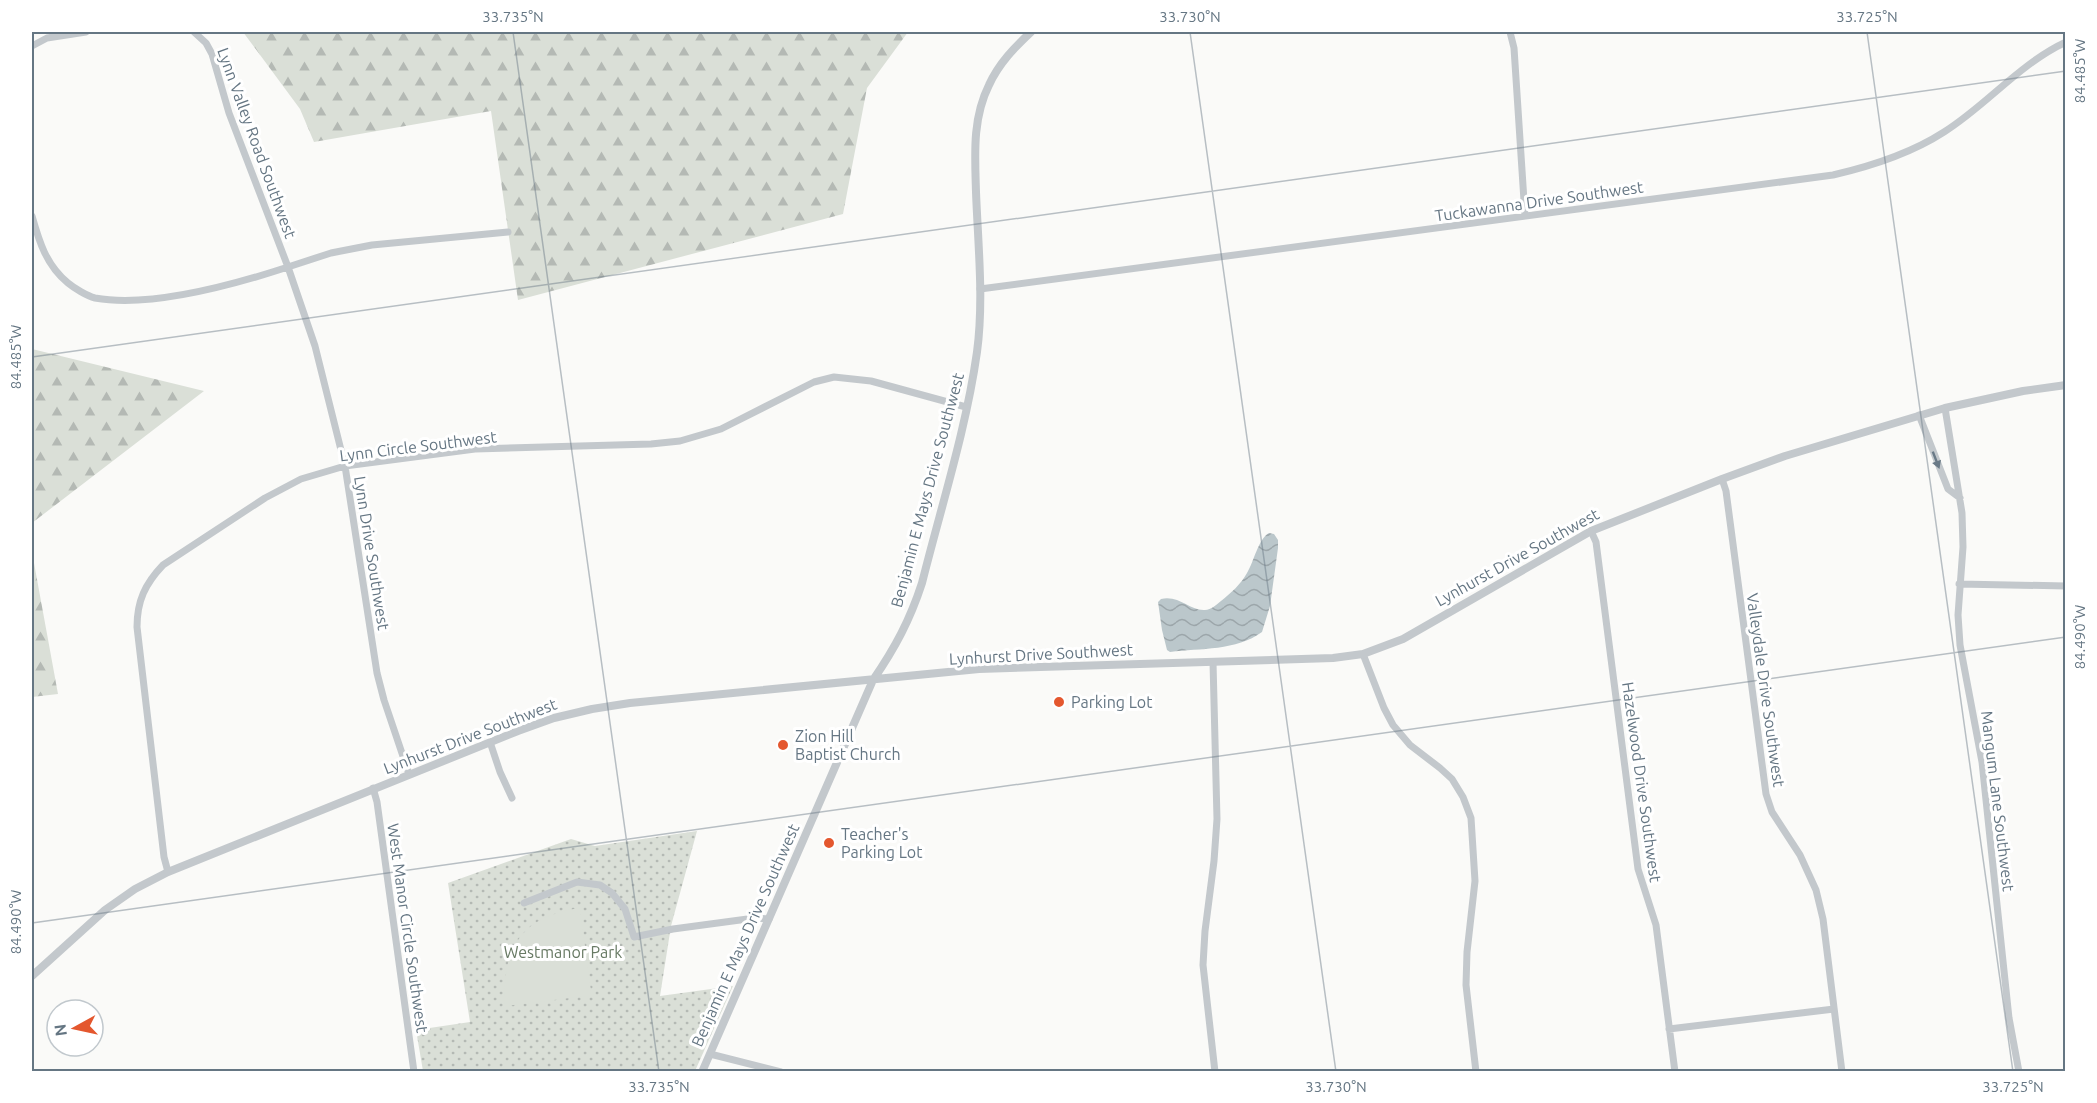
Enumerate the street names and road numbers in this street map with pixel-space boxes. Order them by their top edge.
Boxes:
street label: Lynn Valley Road Southwest [214,45,300,241]
street label: Tuckawanna Drive Southwest [1434,177,1645,225]
street label: Benjamin E Mays Drive Southwest [887,370,967,609]
street label: Lynn Circle Southwest [338,427,498,465]
street label: Lynn Drive Southwest [351,475,393,632]
street label: Lynhurst Drive Southwest [1432,504,1603,610]
street label: Valleydale Drive Southwest [1743,592,1789,789]
street label: Lynhurst Drive Southwest [949,640,1134,668]
street label: Hazelwood Drive Southwest [1619,681,1665,884]
street label: Lynhurst Drive Southwest [381,694,560,777]
street label: Mangum Lane Southwest [1978,710,2018,893]
street label: Benjamin E Mays Drive Southwest [688,820,803,1049]
street label: West Manor Circle Southwest [384,822,432,1035]

